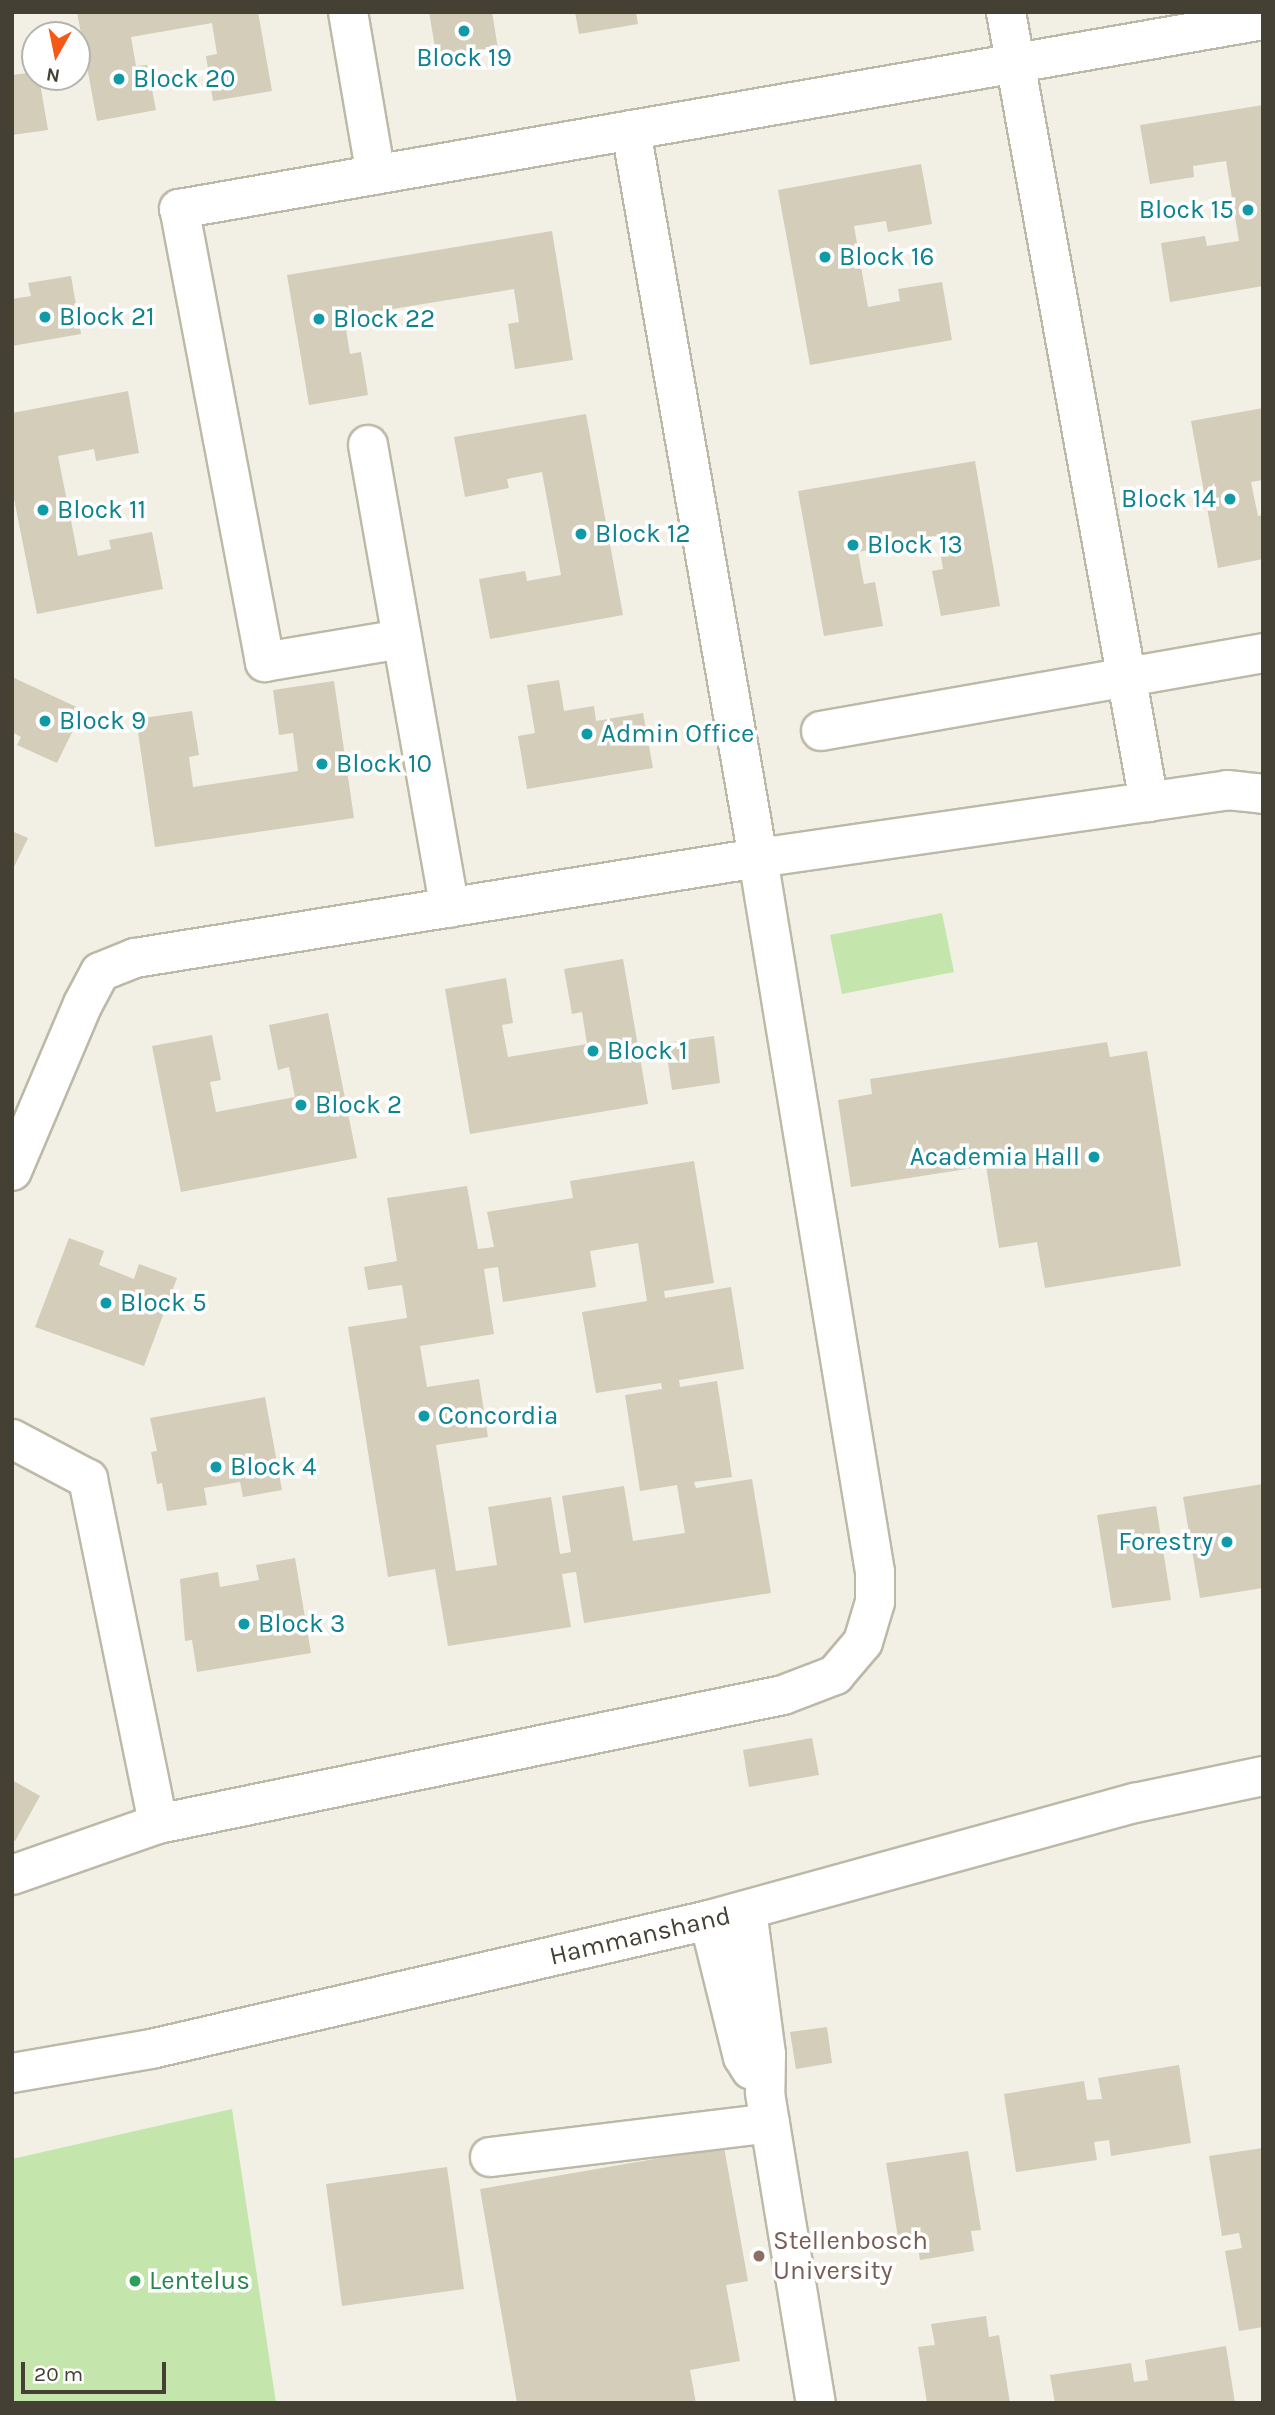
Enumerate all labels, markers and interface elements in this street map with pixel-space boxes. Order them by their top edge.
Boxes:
north arrow [21,21,91,91]
marker: Block 19 [456,23,472,39]
place label: Block 19 [416,42,512,74]
text: N [45,63,61,87]
place label: Block 20 [133,63,235,95]
marker: Block 20 [111,71,127,87]
place label: Block 15 [1139,194,1234,226]
marker: Block 15 [1240,202,1256,218]
place label: Block 16 [839,241,934,273]
marker: Block 16 [817,249,833,265]
place label: Block 21 [59,301,155,333]
place label: Block 22 [333,303,435,335]
marker: Block 21 [37,309,53,325]
marker: Block 22 [311,311,327,327]
place label: Block 14 [1121,483,1216,515]
marker: Block 14 [1222,491,1238,507]
place label: Block 11 [57,494,146,526]
marker: Block 11 [35,502,51,518]
place label: Block 12 [595,518,691,550]
marker: Block 12 [573,526,589,542]
place label: Block 13 [867,529,963,561]
marker: Block 13 [845,537,861,553]
place label: Block 9 [59,705,146,737]
marker: Block 9 [37,713,53,729]
place label: Admin Office [601,718,754,750]
marker: Admin Office [579,726,595,742]
place label: Block 10 [336,748,432,780]
marker: Block 10 [314,756,330,772]
place label: Block 1 [607,1035,687,1067]
marker: Block 1 [585,1043,601,1059]
place label: Block 2 [315,1089,402,1121]
marker: Block 2 [293,1097,309,1113]
place label: Academia Hall [910,1141,1080,1173]
marker: Academia Hall [1086,1149,1102,1165]
place label: Block 5 [120,1287,207,1319]
marker: Block 5 [98,1295,114,1311]
place label: Concordia [438,1400,558,1432]
marker: Concordia [416,1408,432,1424]
place label: Block 4 [230,1451,316,1483]
marker: Block 4 [208,1459,224,1475]
place label: Forestry [1118,1526,1213,1558]
marker: Forestry [1219,1534,1235,1550]
place label: Block 3 [258,1608,345,1640]
marker: Block 3 [236,1616,252,1632]
street label: Hammanshand [546,1900,734,1972]
place label: Stellenbosch University [773,2225,928,2286]
marker: Stellenbosch University [751,2248,767,2264]
place label: Lentelus [149,2265,250,2297]
marker: Lentelus [127,2273,143,2289]
scale bar [24,2348,170,2392]
text: 20 m [34,2362,83,2386]

